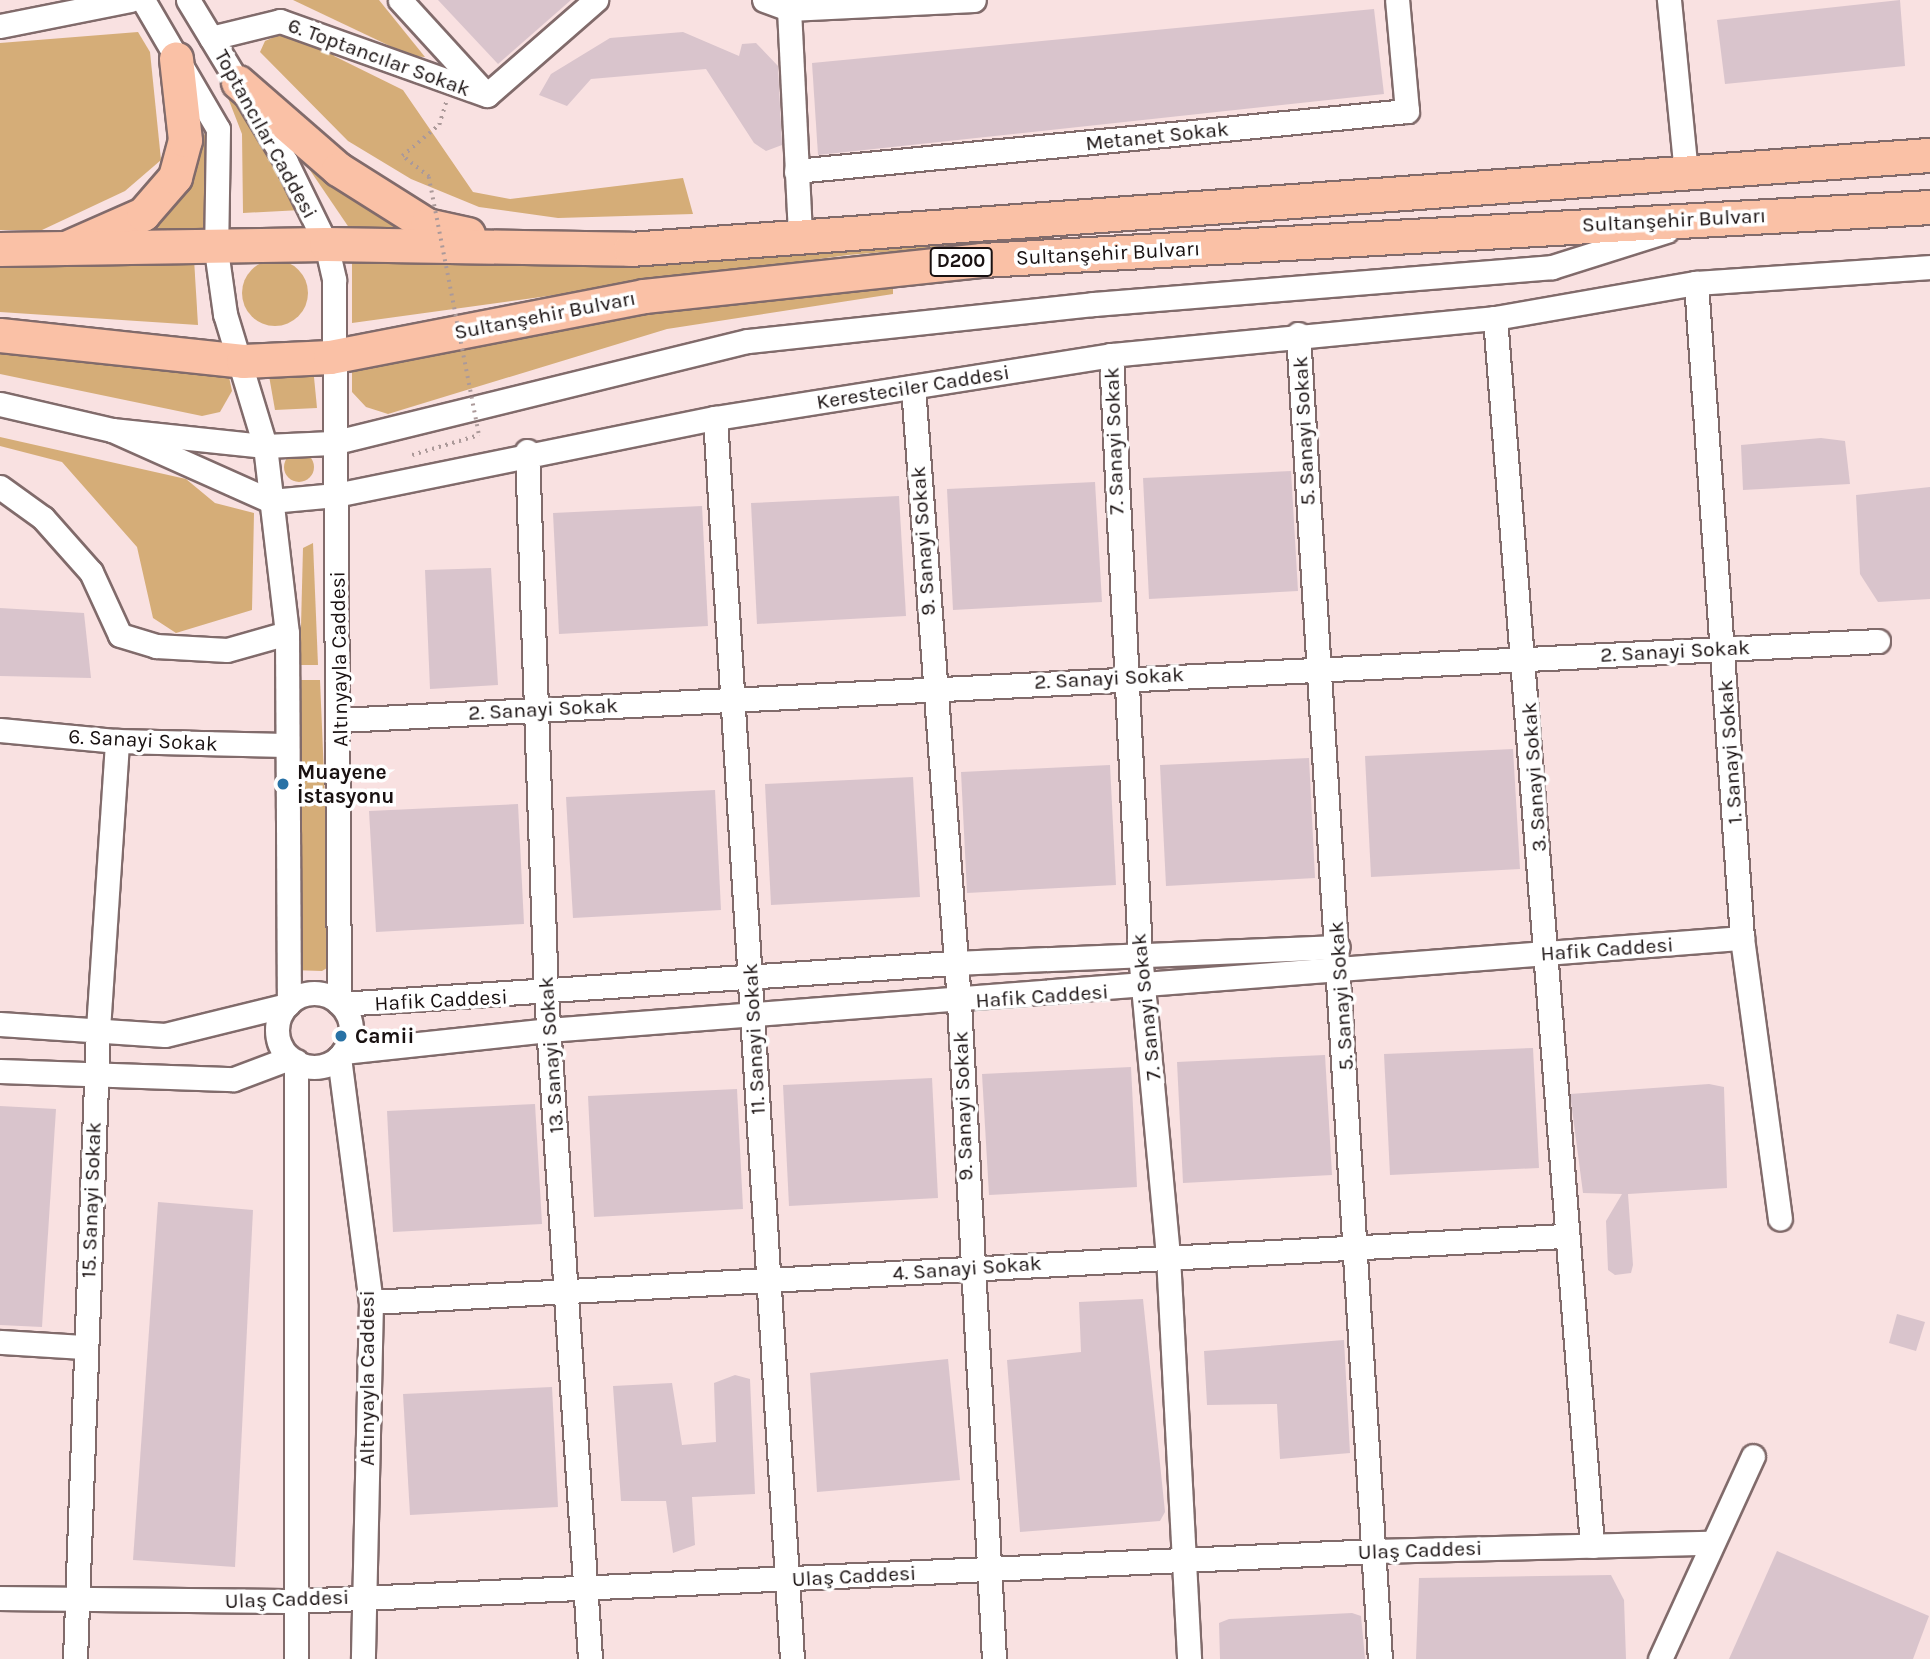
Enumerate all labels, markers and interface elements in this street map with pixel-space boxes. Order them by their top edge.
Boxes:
street label: 6. Toptancılar Sokak [284,12,474,102]
street label: Toptancılar Caddesi [209,45,323,223]
street label: Metanet Sokak [1084,116,1230,156]
street label: Sultanşehir Bulvarı [1581,203,1767,237]
street label: Sultanşehir Bulvarı [1015,236,1201,270]
road number: D200 [930,246,992,278]
street label: Sultanşehir Bulvarı [452,285,638,345]
street label: 5. Sanayi Sokak [1288,356,1320,506]
street label: Keresteciler Caddesi [815,359,1011,415]
street label: 7. Sanayi Sokak [1099,367,1129,515]
street label: 9. Sanayi Sokak [905,465,941,617]
street label: Altınyayla Caddesi [325,571,353,747]
street label: 2. Sanayi Sokak [1600,634,1750,668]
street label: 2. Sanayi Sokak [1034,661,1184,695]
street label: 1. Sanayi Sokak [1712,679,1748,825]
street label: 2. Sanayi Sokak [468,692,618,726]
street label: 3. Sanayi Sokak [1516,701,1552,853]
street label: 6. Sanayi Sokak [68,724,218,756]
place label: Muayene İstasyonu [297,759,394,809]
marker: Muayene İstasyonu [275,776,291,792]
street label: 5. Sanayi Sokak [1323,921,1359,1071]
street label: 7. Sanayi Sokak [1126,932,1166,1082]
street label: Hafik Caddesi [1540,932,1674,966]
street label: 11. Sanayi Sokak [737,963,771,1115]
street label: 13. Sanayi Sokak [533,976,569,1134]
street label: Hafik Caddesi [975,979,1109,1013]
street label: Hafik Caddesi [374,984,508,1016]
place label: Camii [355,1023,414,1049]
marker: Camii [333,1028,349,1044]
street label: 9. Sanayi Sokak [948,1031,978,1181]
street label: 15. Sanayi Sokak [76,1121,106,1279]
street label: 4. Sanayi Sokak [892,1250,1042,1286]
street label: Altınyayla Caddesi [354,1290,380,1466]
street label: Ulaş Caddesi [1357,1535,1483,1565]
street label: Ulaş Caddesi [791,1560,917,1592]
street label: Ulaş Caddesi [224,1584,350,1614]

